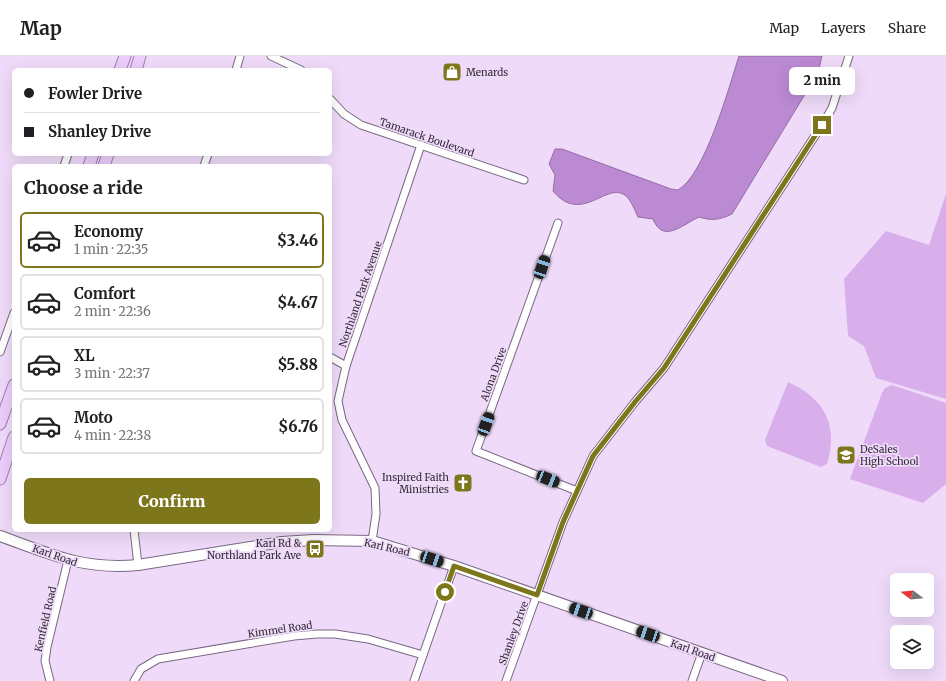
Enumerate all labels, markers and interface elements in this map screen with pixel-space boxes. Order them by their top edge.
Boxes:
text: Map [20,16,62,40]
text: Map [769,19,799,37]
text: Layers [821,19,866,37]
text: Share [888,19,926,37]
shop icon: Menards [441,61,463,83]
place label: Menards [466,66,508,79]
callout: 2 min [789,67,855,95]
text: 2 min [803,72,841,89]
text: Fowler Drive [48,84,142,103]
street label: Tamarack Boulevard [378,115,476,160]
route end [813,116,831,134]
text: Shanley Drive [48,122,151,141]
text: Choose a ride [24,176,143,199]
icon: car [26,222,62,258]
text: Economy [74,222,143,241]
text: $3.46 [277,231,318,250]
street label: Northland Park Avenue [336,239,385,349]
text: 1 min · 22:35 [74,241,148,258]
car [532,254,552,280]
icon: car [26,284,62,320]
text: Comfort [74,284,135,303]
text: $4.67 [277,293,318,312]
text: 2 min · 22:36 [74,303,151,320]
street label: Alona Drive [477,345,509,404]
icon: car [26,346,62,382]
text: XL [74,346,95,365]
text: $5.88 [277,355,318,374]
text: 3 min · 22:37 [74,365,150,382]
icon: car [26,408,62,444]
text: Moto [74,408,113,427]
car [476,411,496,437]
text: $6.76 [278,417,318,436]
text: 4 min · 22:38 [74,427,151,444]
place label: DeSales High School [860,443,919,468]
school or university icon: DeSales High School [835,444,857,466]
car [535,469,561,489]
place label: Inspired Faith Ministries [382,471,449,496]
church icon: Inspired Faith Ministries [452,472,474,494]
button: Confirm [24,478,320,524]
street label: Karl Road [363,536,411,559]
place label: Karl Rd & Northland Park Ave [207,537,301,562]
bus stop icon: Karl Rd & Northland Park Ave [304,538,326,560]
street label: Karl Road [31,542,79,569]
car [419,550,445,568]
north arrow [890,573,934,617]
map controls [890,573,934,669]
route start [436,583,454,601]
street label: Kenfield Road [32,585,59,653]
street label: Shanley Drive [496,599,531,667]
car [568,601,594,621]
street label: Kimmel Road [247,619,313,640]
car [635,624,661,644]
button: layers [890,625,934,669]
street label: Karl Road [669,637,717,664]

